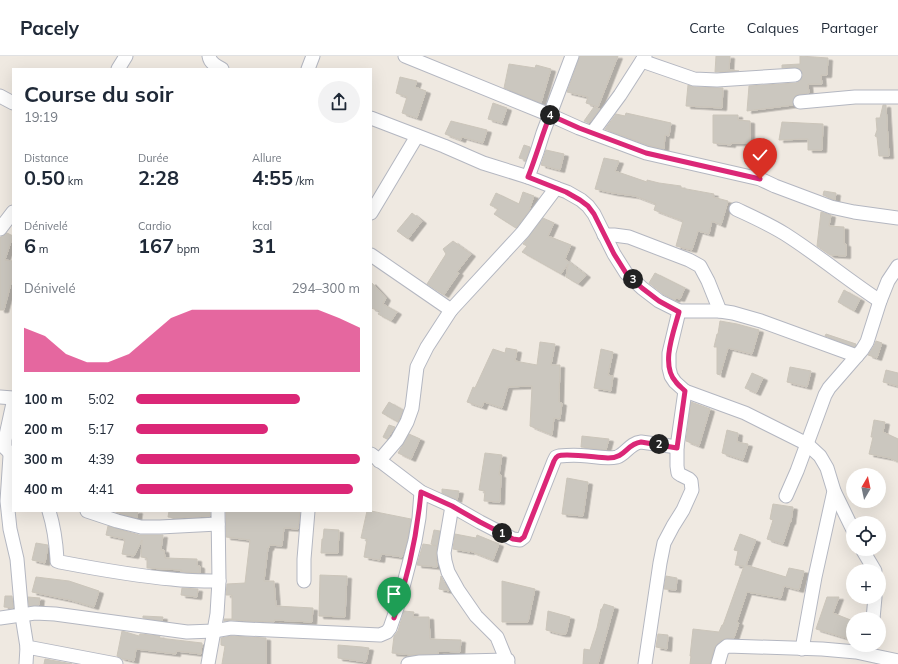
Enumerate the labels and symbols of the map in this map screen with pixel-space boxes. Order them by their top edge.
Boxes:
pin: 4 [540,105,560,125]
pin [743,138,777,179]
pin: 3 [623,269,643,289]
pin: 2 [649,434,669,454]
north arrow [846,468,886,508]
pin: 1 [492,523,512,543]
pin [377,577,411,618]

